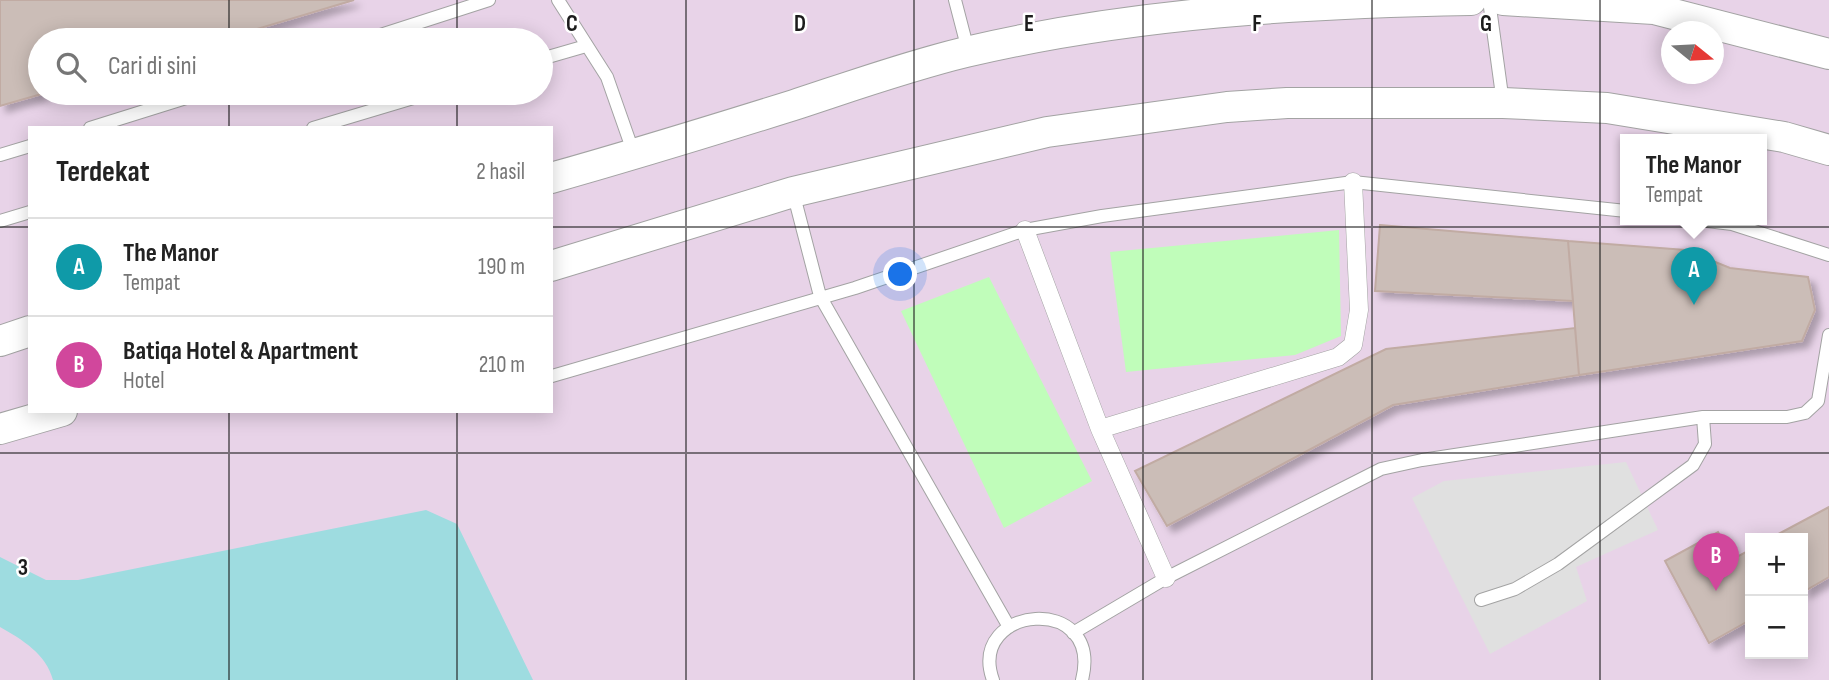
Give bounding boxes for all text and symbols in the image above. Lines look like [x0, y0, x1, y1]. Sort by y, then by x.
text: C [566, 10, 578, 38]
text: D [794, 10, 806, 38]
text: E [1024, 10, 1034, 38]
text: F [1252, 10, 1262, 38]
text: G [1480, 10, 1492, 38]
north arrow [1661, 21, 1724, 84]
search box [28, 28, 553, 105]
icon: search [52, 48, 90, 86]
text: Cari di sini [108, 51, 197, 82]
popup [1620, 134, 1767, 225]
text: The Manor [1646, 150, 1741, 181]
text: Terdekat [56, 154, 150, 190]
text: 2 hasil [476, 158, 525, 186]
text: Tempat [1646, 181, 1703, 209]
text: The Manor [123, 238, 219, 269]
pin: A [1671, 247, 1717, 305]
text: A [74, 253, 84, 281]
text: 190 m [478, 253, 525, 281]
your location [883, 257, 917, 291]
text: Tempat [123, 269, 180, 297]
text: Batiqa Hotel & Apartment [123, 336, 358, 367]
text: B [74, 351, 84, 379]
text: 210 m [479, 351, 525, 379]
text: Hotel [123, 367, 165, 395]
pin: B [1693, 533, 1739, 591]
map controls [1745, 533, 1808, 659]
button: + [1745, 533, 1808, 596]
text: 3 [18, 554, 28, 582]
button: − [1745, 596, 1808, 659]

